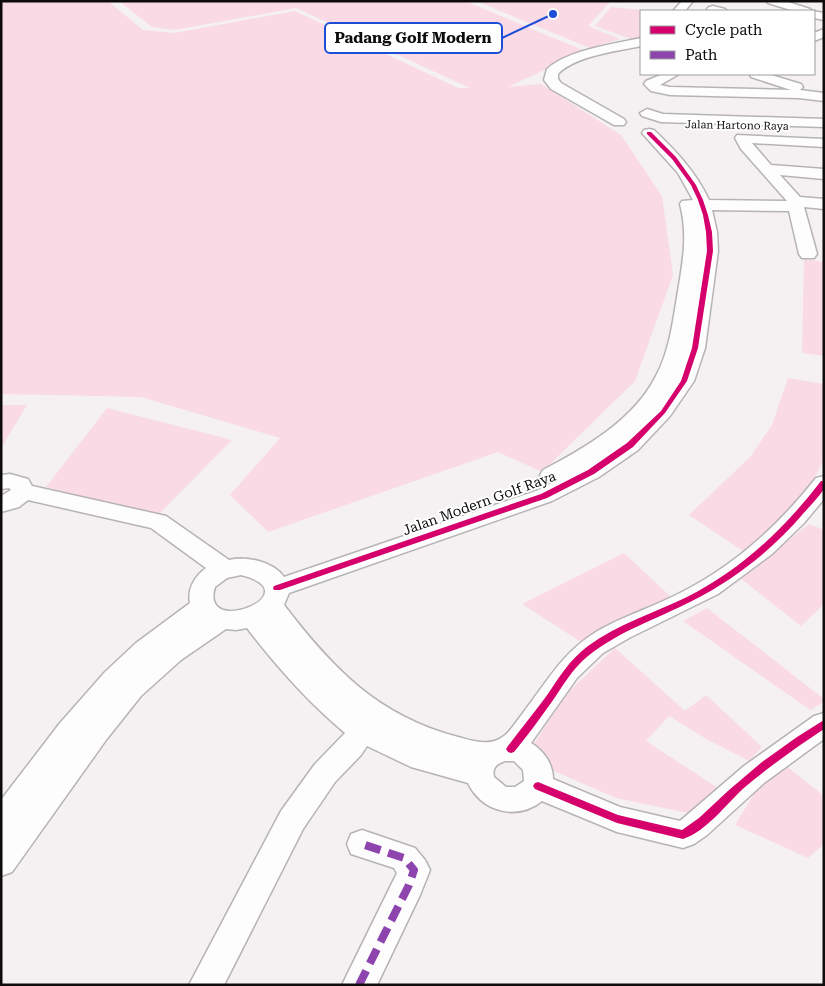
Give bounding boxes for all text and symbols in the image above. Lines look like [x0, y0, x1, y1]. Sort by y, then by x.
legend [640, 10, 815, 75]
text: Cycle path [685, 21, 763, 39]
callout: Padang Golf Modern [325, 23, 502, 53]
text: Padang Golf Modern [334, 29, 492, 47]
text: Path [685, 46, 718, 64]
street label: Jalan Hartono Raya [685, 118, 789, 133]
street label: Jalan Modern Golf Raya [400, 468, 558, 538]

